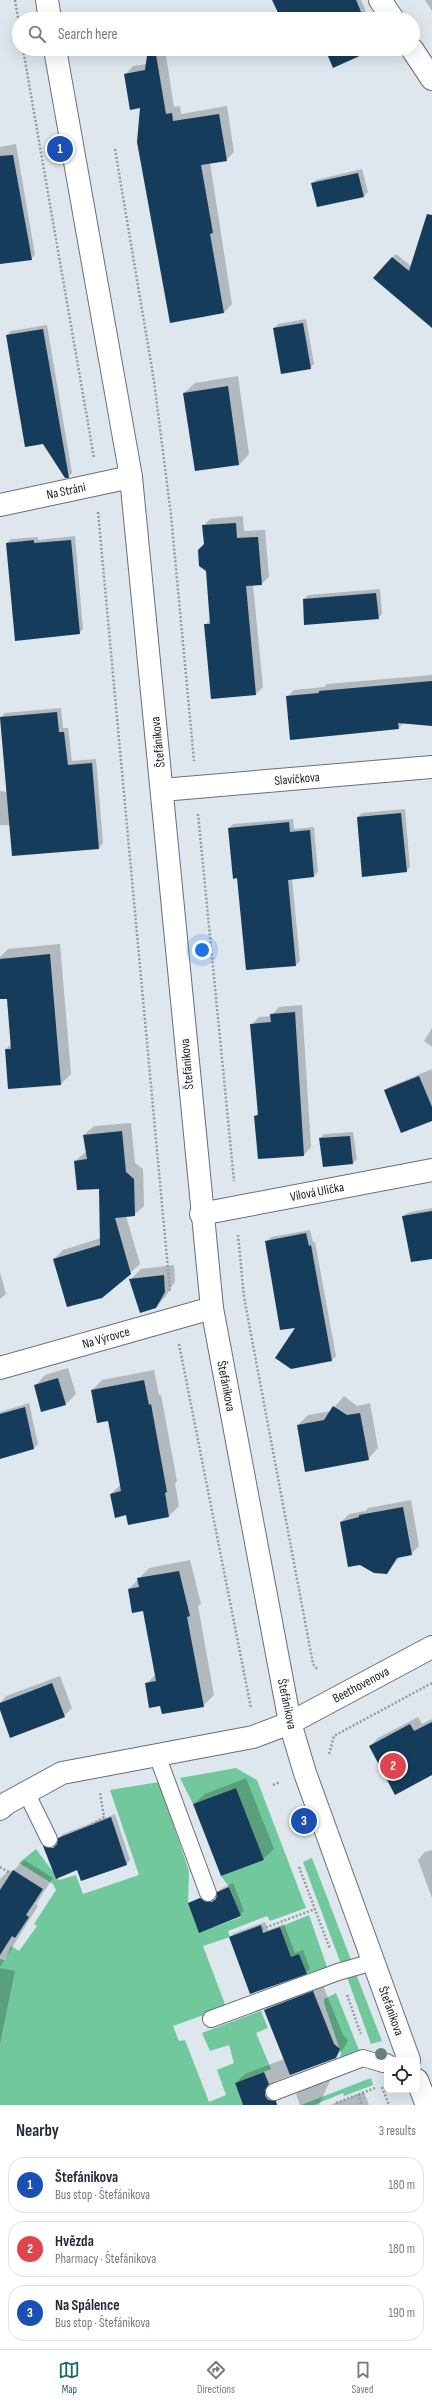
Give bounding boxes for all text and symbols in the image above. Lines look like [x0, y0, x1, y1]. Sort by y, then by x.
search box [12, 12, 420, 56]
icon: search [26, 23, 48, 45]
text: Search here [58, 25, 118, 44]
pin: 1 [47, 134, 73, 164]
street label: Na Stráni [45, 479, 87, 503]
street label: Štefánikova [146, 716, 169, 768]
street label: Slavíčkova [274, 769, 320, 789]
your location [192, 940, 212, 960]
street label: Štefánikova [176, 1038, 197, 1090]
street label: Vilová Ulička [289, 1179, 345, 1205]
street label: Na Výrovce [80, 1324, 132, 1352]
street label: Štefánikova [213, 1359, 240, 1413]
street label: Beethovenova [330, 1663, 392, 1707]
street label: Štefánikova [274, 1677, 301, 1731]
pin: 2 [380, 1751, 406, 1781]
pin: 3 [291, 1806, 317, 1836]
street label: Štefánikova [375, 1984, 408, 2038]
map controls [384, 2057, 420, 2093]
button: locate [384, 2057, 420, 2093]
text: Nearby [16, 2121, 59, 2141]
text: 3 results [379, 2123, 416, 2139]
text: Štefánikova [55, 2168, 118, 2187]
text: 1 [27, 2177, 33, 2193]
text: 180 m [389, 2177, 415, 2193]
text: Bus stop · Štefánikova [55, 2187, 150, 2203]
text: Hvězda [55, 2232, 94, 2251]
text: 2 [27, 2241, 33, 2257]
text: 180 m [389, 2241, 415, 2257]
text: Pharmacy · Štefánikova [55, 2251, 156, 2267]
text: Na Spálence [55, 2296, 120, 2315]
text: 3 [27, 2305, 33, 2321]
text: 190 m [388, 2305, 415, 2321]
text: Bus stop · Štefánikova [55, 2315, 150, 2331]
tab: Map [58, 2359, 80, 2396]
tab: Directions [197, 2359, 235, 2396]
tab: Saved [352, 2359, 374, 2396]

